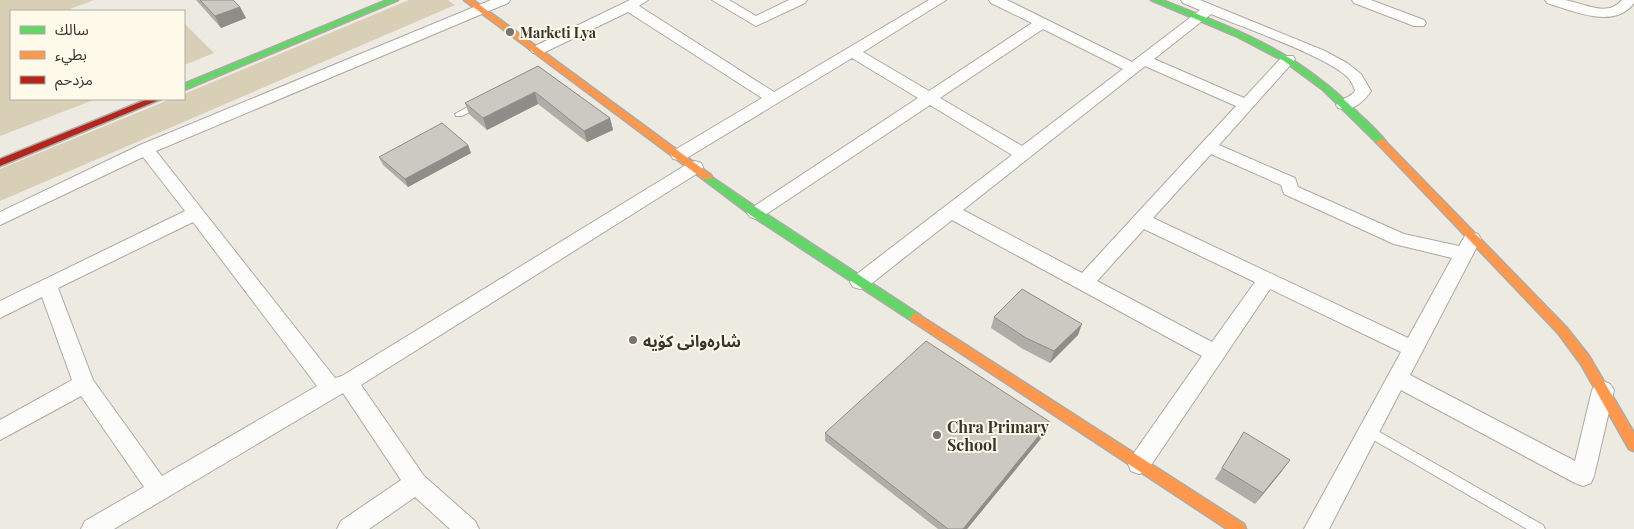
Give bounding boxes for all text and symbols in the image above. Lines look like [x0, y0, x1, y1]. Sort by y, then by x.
legend [10, 10, 185, 100]
text: سالك [55, 19, 89, 39]
place label: Marketi Lya [520, 23, 597, 42]
marker: Marketi Lya [504, 26, 516, 38]
text: بطيء [55, 44, 87, 66]
text: مزدحم [55, 69, 93, 91]
place label: شارەوانی کۆیە [643, 330, 741, 351]
marker: شارەوانی کۆیە [627, 334, 639, 346]
place label: Chra Primary School [947, 416, 1049, 455]
marker: Chra Primary School [931, 429, 943, 441]

